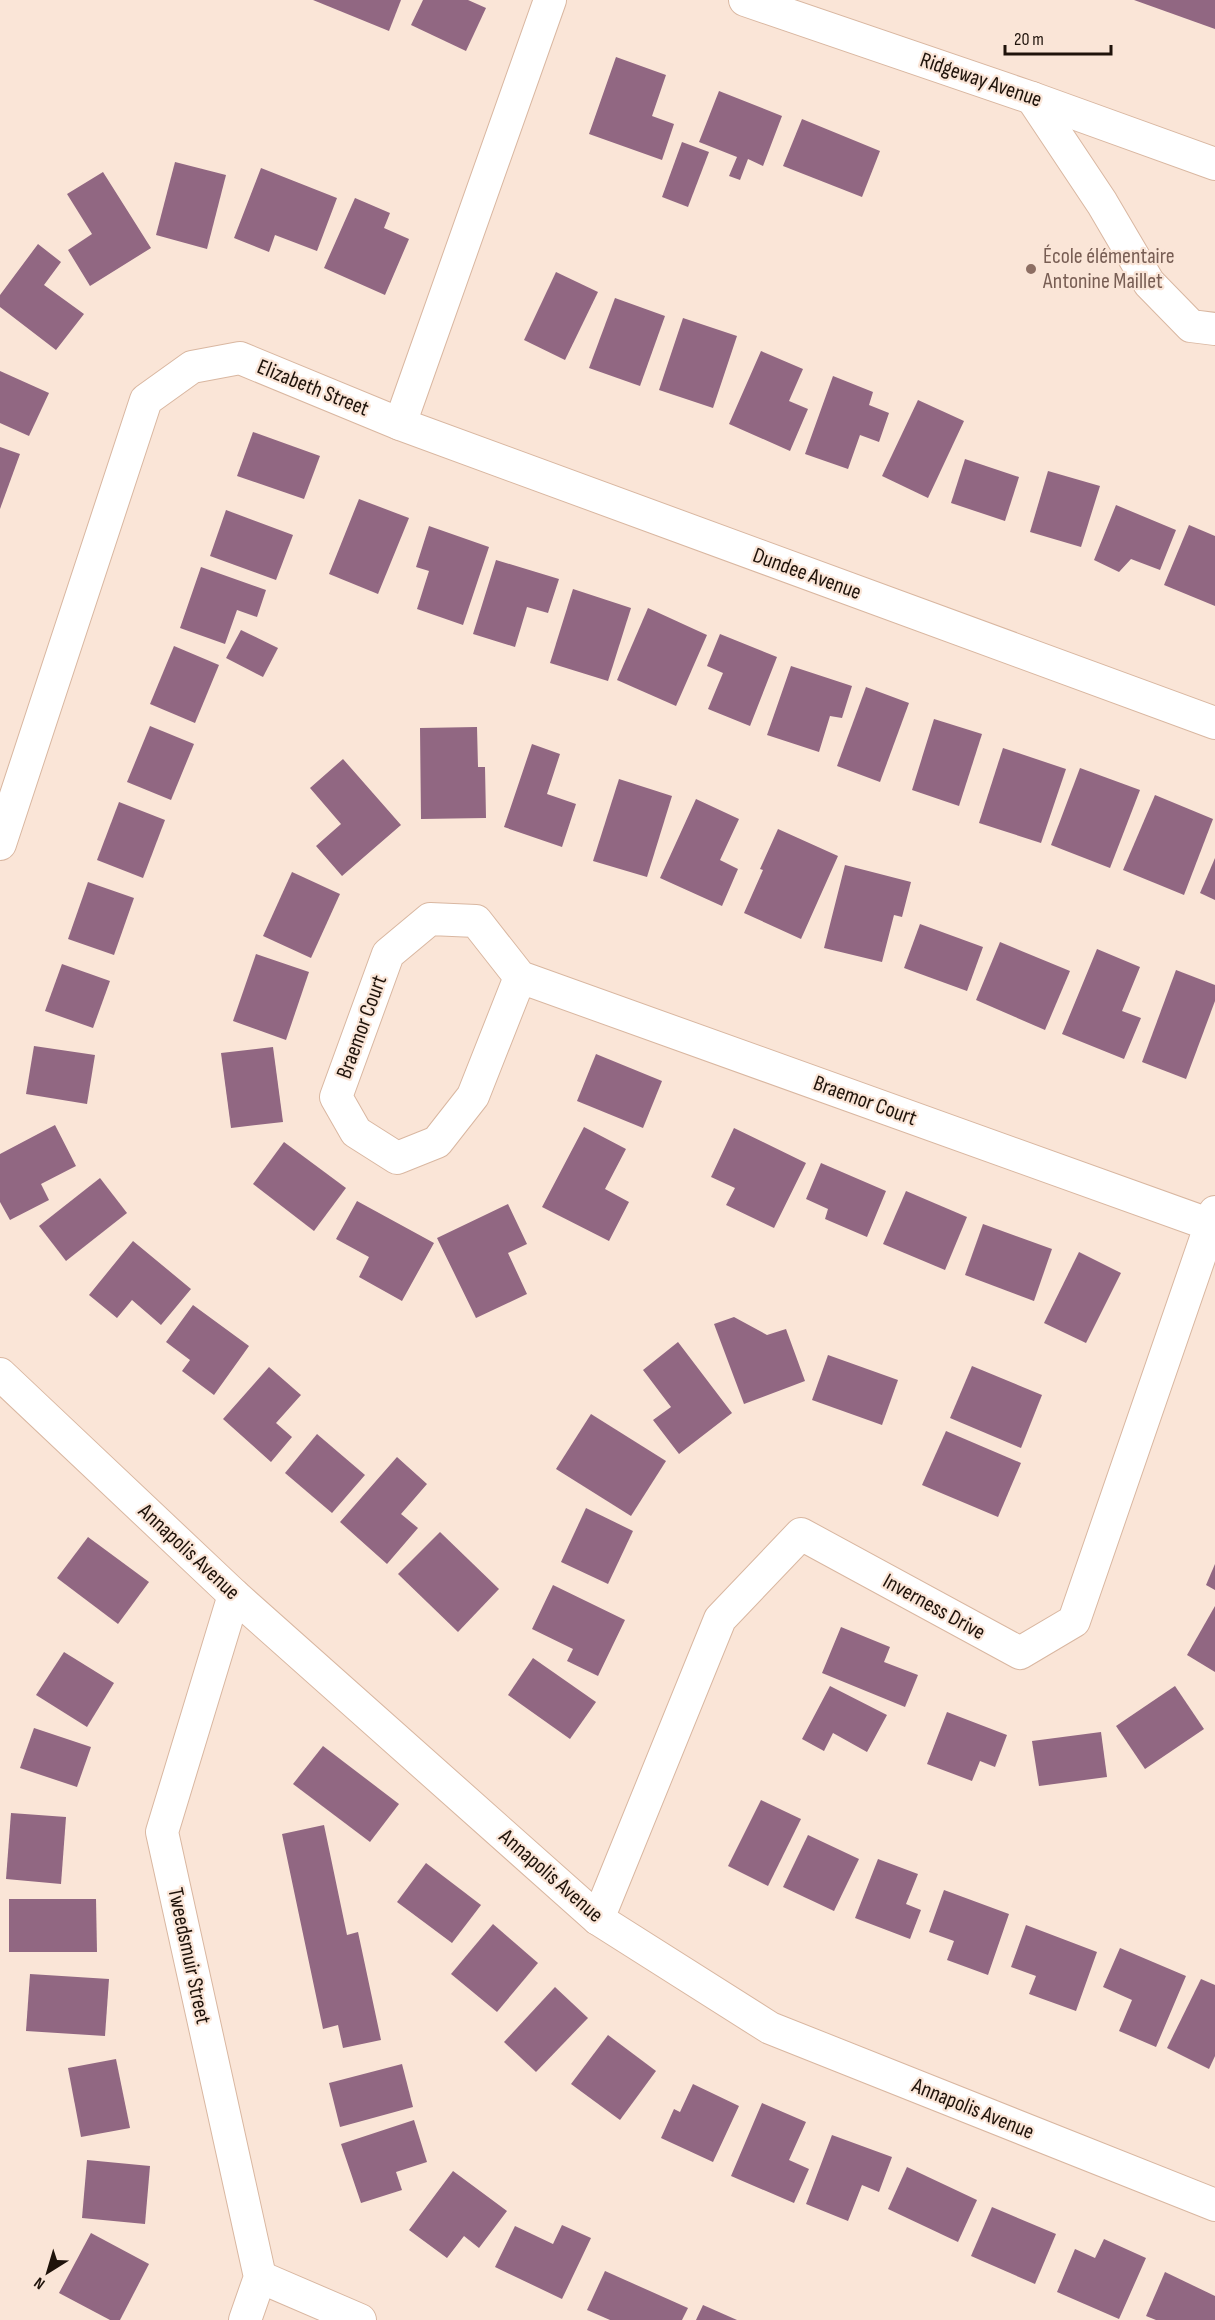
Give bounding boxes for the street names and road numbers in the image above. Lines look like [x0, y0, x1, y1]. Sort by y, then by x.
street label: Ridgeway Avenue [917, 47, 1045, 113]
street label: Elizabeth Street [253, 353, 373, 423]
street label: Dundee Avenue [749, 542, 865, 606]
street label: Braemor Court [331, 971, 393, 1082]
street label: Braemor Court [810, 1070, 921, 1132]
street label: Annapolis Avenue [132, 1497, 245, 1606]
street label: Inverness Drive [878, 1568, 990, 1646]
street label: Annapolis Avenue [493, 1823, 609, 1929]
street label: Tweedsmuir Street [161, 1885, 217, 2027]
street label: Annapolis Avenue [907, 2072, 1038, 2146]

